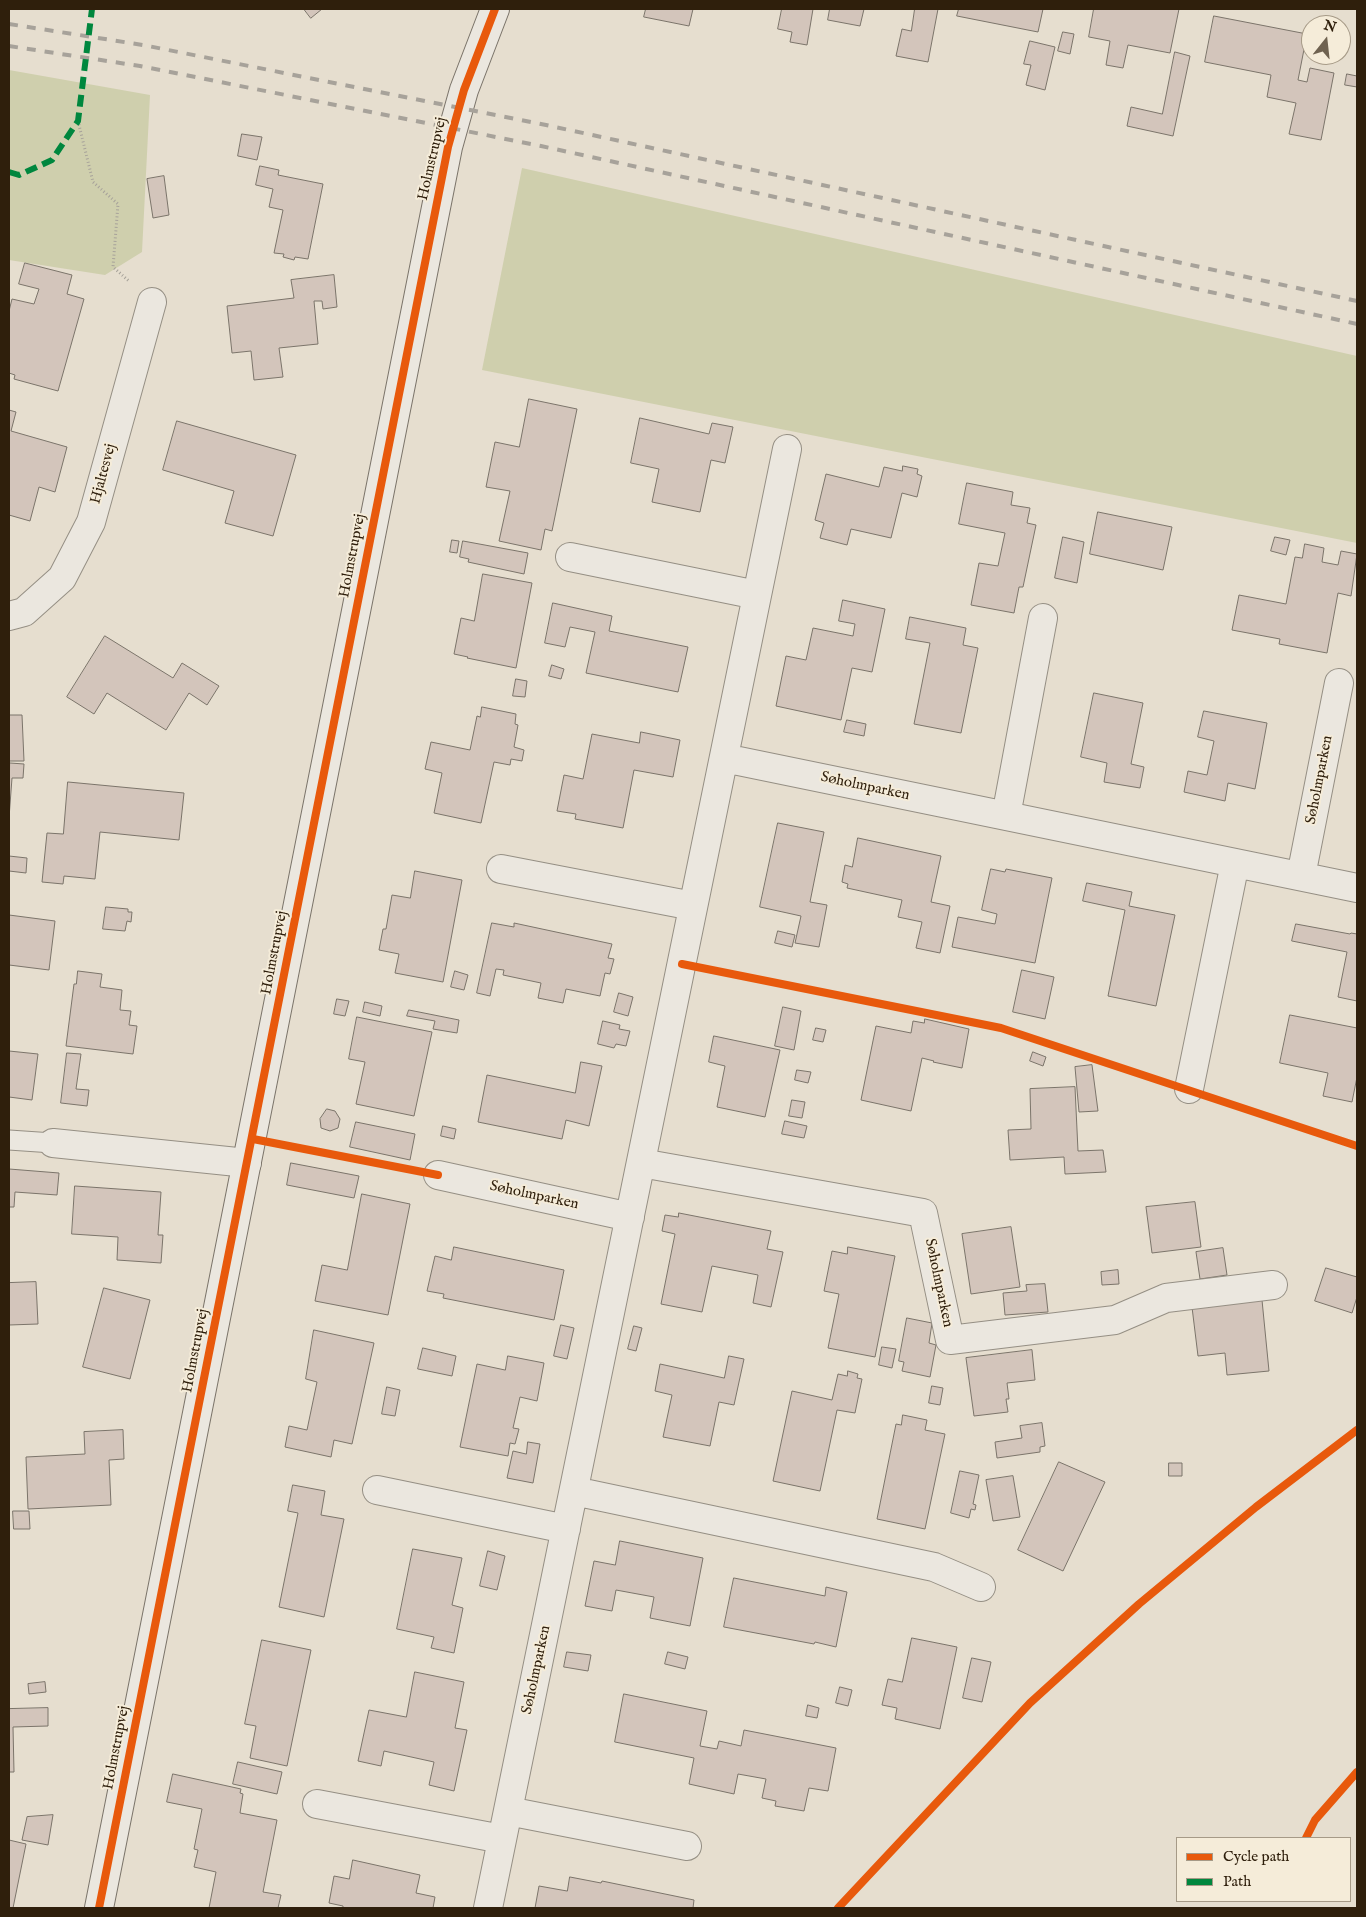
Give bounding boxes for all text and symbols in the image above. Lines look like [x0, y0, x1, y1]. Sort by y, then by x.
north arrow [1301, 15, 1351, 65]
text: N [1322, 16, 1338, 37]
street label: Holmstrupvej [415, 116, 451, 202]
street label: Hjaltesvej [87, 442, 121, 506]
street label: Holmstrupvej [336, 513, 370, 599]
street label: Søholmparken [1303, 734, 1337, 826]
street label: Søholmparken [819, 769, 911, 805]
street label: Holmstrupvej [258, 910, 292, 996]
street label: Søholmparken [488, 1178, 580, 1214]
street label: Søholmparken [920, 1237, 956, 1329]
street label: Holmstrupvej [179, 1308, 213, 1394]
street label: Søholmparken [519, 1624, 555, 1716]
street label: Holmstrupvej [100, 1705, 134, 1791]
legend [1176, 1837, 1351, 1902]
text: Cycle path [1223, 1847, 1289, 1866]
text: Path [1223, 1872, 1251, 1891]

